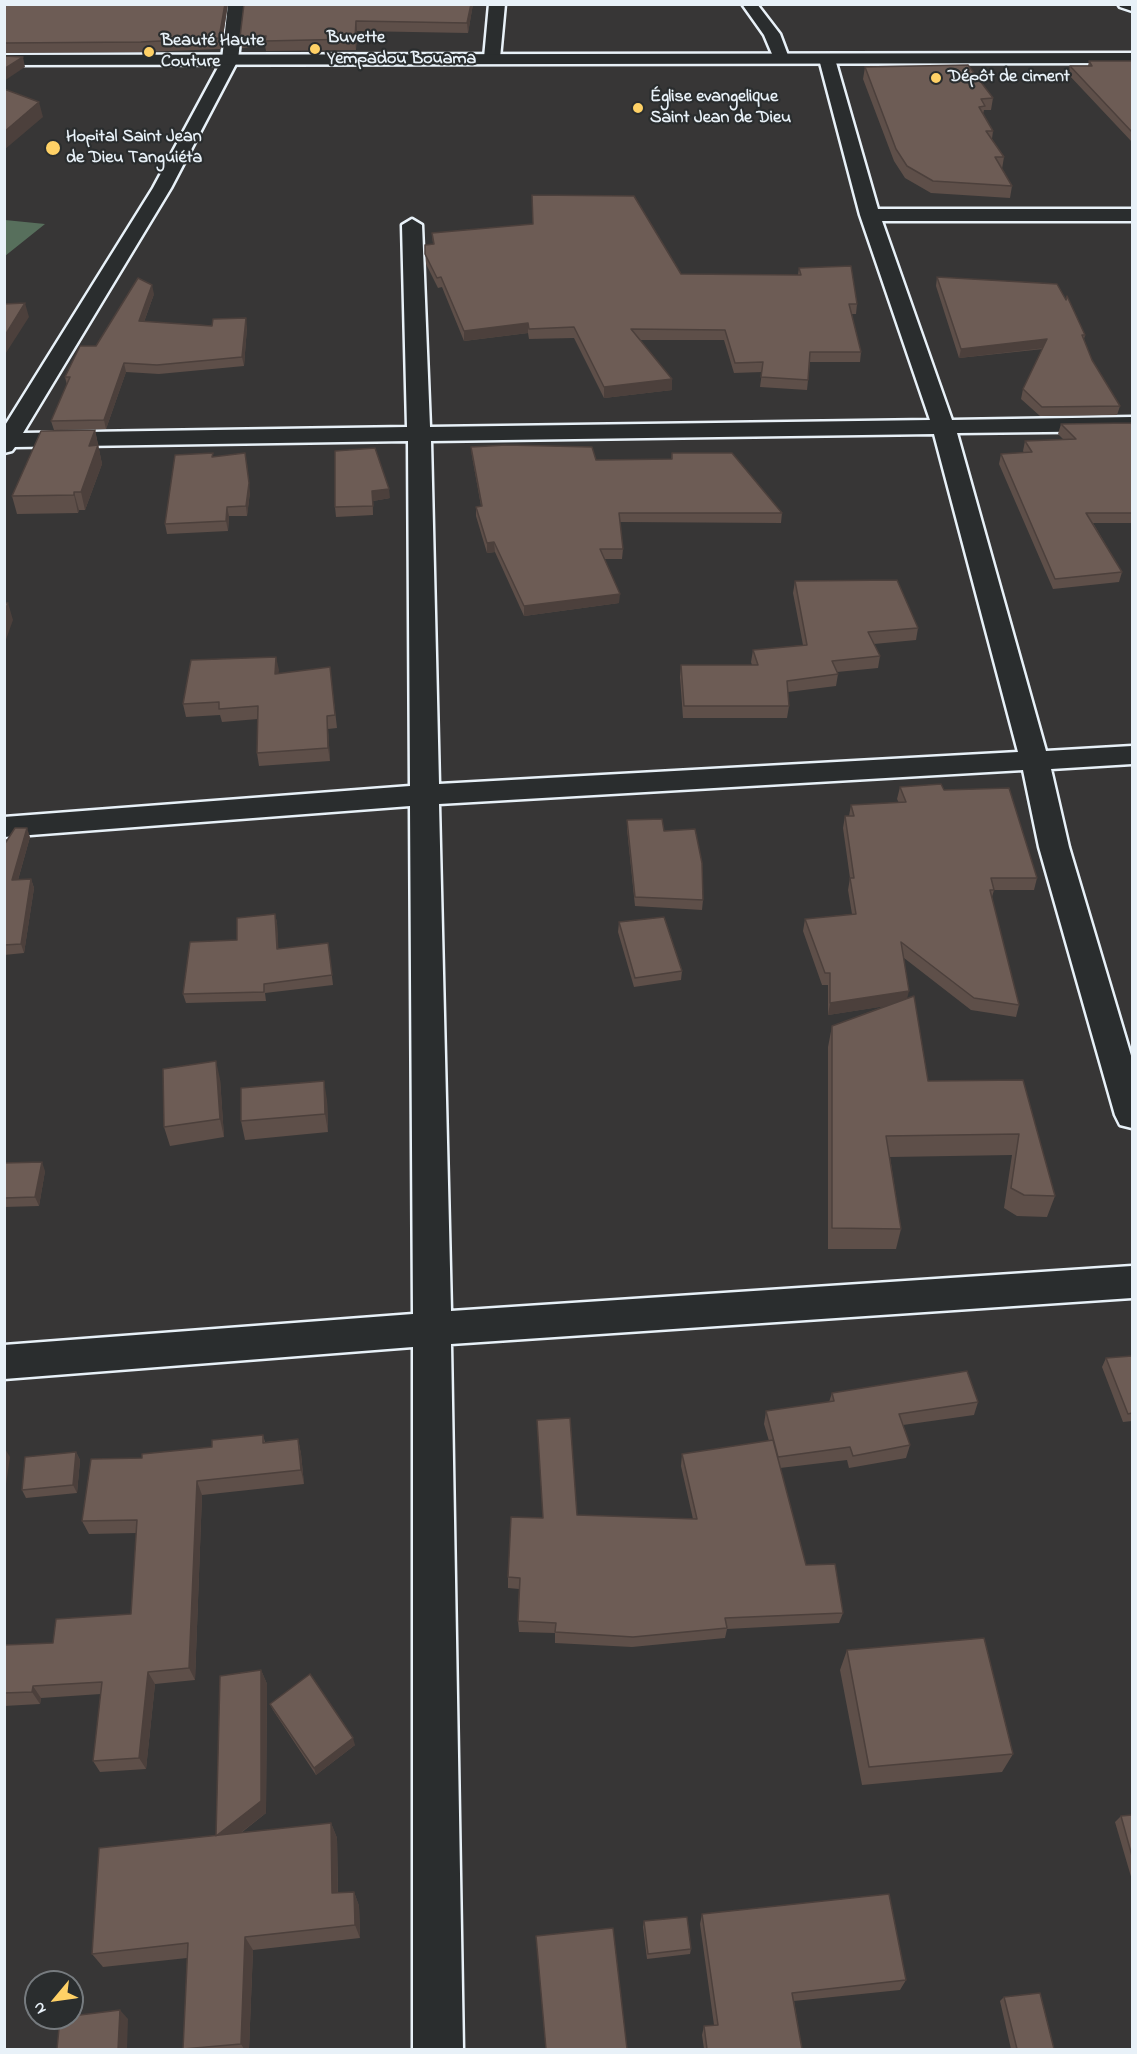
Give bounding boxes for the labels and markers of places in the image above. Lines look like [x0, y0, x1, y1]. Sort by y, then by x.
place label: Buvette Yempadou Bouama [327, 28, 476, 70]
place label: Beauté Haute Couture [161, 31, 264, 74]
marker: Buvette Yempadou Bouama [308, 42, 322, 56]
marker: Beauté Haute Couture [142, 45, 156, 59]
place label: Dépôt de ciment [948, 67, 1070, 89]
marker: Dépôt de ciment [929, 71, 943, 85]
place label: Église evangelique Saint Jean de Dieu [650, 87, 791, 130]
marker: Église evangelique Saint Jean de Dieu [631, 101, 645, 115]
place label: Hopital Saint Jean de Dieu Tanguiéta [66, 127, 202, 170]
marker: Hopital Saint Jean de Dieu Tanguiéta [44, 139, 62, 157]

